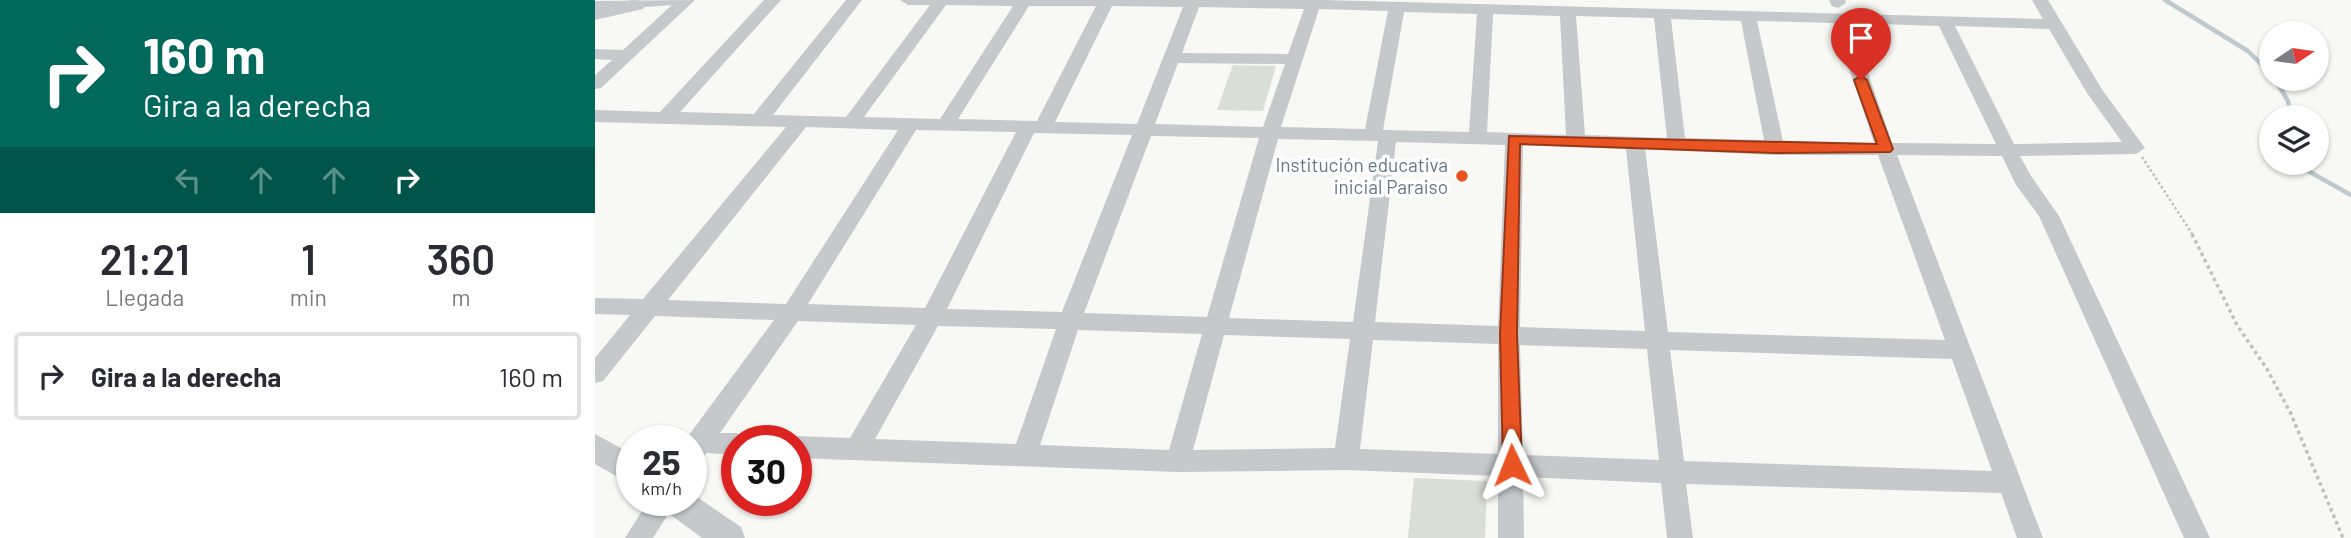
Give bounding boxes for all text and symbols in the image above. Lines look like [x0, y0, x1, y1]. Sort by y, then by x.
pin [1831, 8, 1891, 80]
icon: arrive [1842, 19, 1880, 57]
north arrow [2259, 21, 2329, 91]
map controls [2259, 21, 2329, 175]
text: 160 m [143, 25, 265, 84]
icon: right [28, 28, 119, 119]
text: Gira a la derecha [143, 85, 371, 123]
button: layers [2259, 105, 2329, 175]
place label: Institución educativa inicial Paraiso [1275, 153, 1448, 198]
icon: left [169, 161, 207, 199]
icon: ahead [242, 161, 280, 199]
icon: ahead [315, 161, 353, 199]
icon: right [388, 161, 426, 199]
marker: Institución educativa inicial Paraiso [1454, 168, 1470, 184]
text: 21:21 [100, 233, 190, 283]
text: 1 [301, 233, 316, 283]
text: 360 [427, 233, 495, 283]
text: Llegada [105, 283, 184, 311]
text: min [290, 283, 327, 311]
text: m [451, 283, 470, 311]
icon: right [32, 357, 70, 395]
text: Gira a la derecha [91, 361, 281, 392]
text: 160 m [499, 361, 563, 392]
speed limit sign: 30 [721, 425, 812, 516]
position arrow [1475, 428, 1549, 502]
text: 25 [642, 440, 681, 482]
text: km/h [641, 477, 682, 499]

